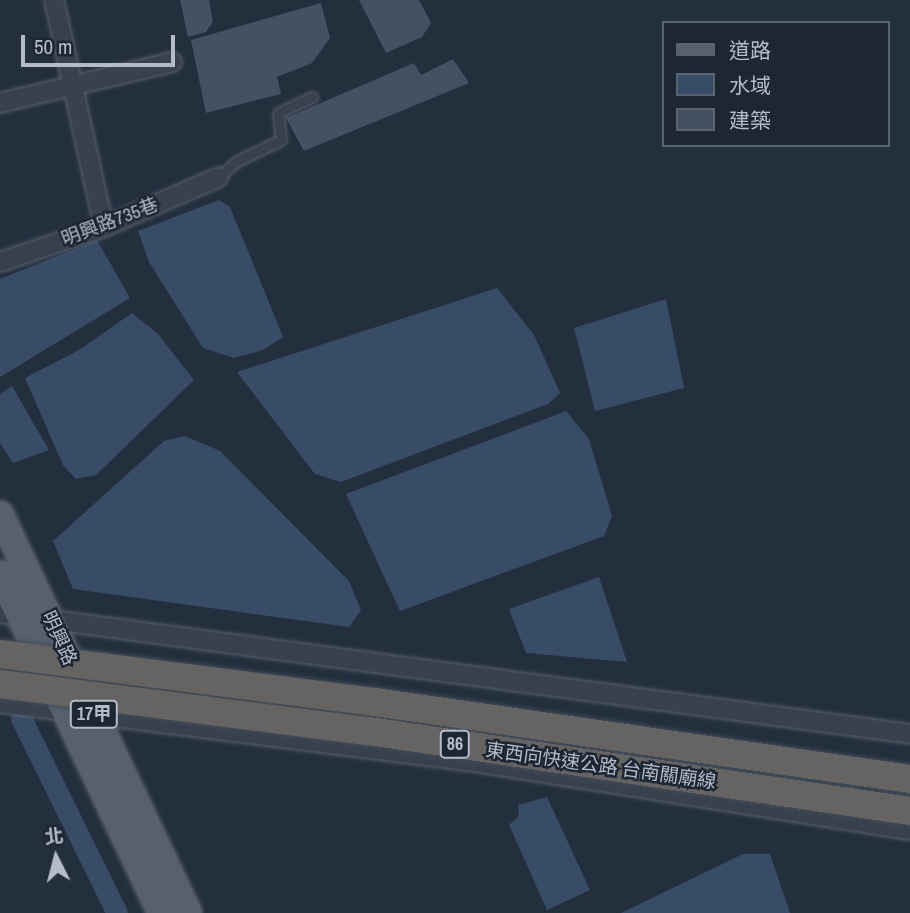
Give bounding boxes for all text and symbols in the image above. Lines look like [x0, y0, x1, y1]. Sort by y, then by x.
scale bar [24, 21, 178, 65]
legend [662, 21, 889, 147]
text: 50 m [34, 32, 72, 61]
text: 道路 [729, 36, 771, 65]
text: 水域 [729, 71, 771, 100]
text: 建築 [729, 106, 771, 135]
street label: 明興路735巷 [58, 193, 162, 251]
street label: 明興路 [37, 607, 81, 669]
road number: 17甲 [70, 700, 119, 728]
road number: 86 [439, 730, 471, 758]
street label: 東西向快速公路 台南關廟線 [484, 739, 718, 793]
north arrow [21, 822, 91, 892]
text: 北 [43, 822, 65, 850]

